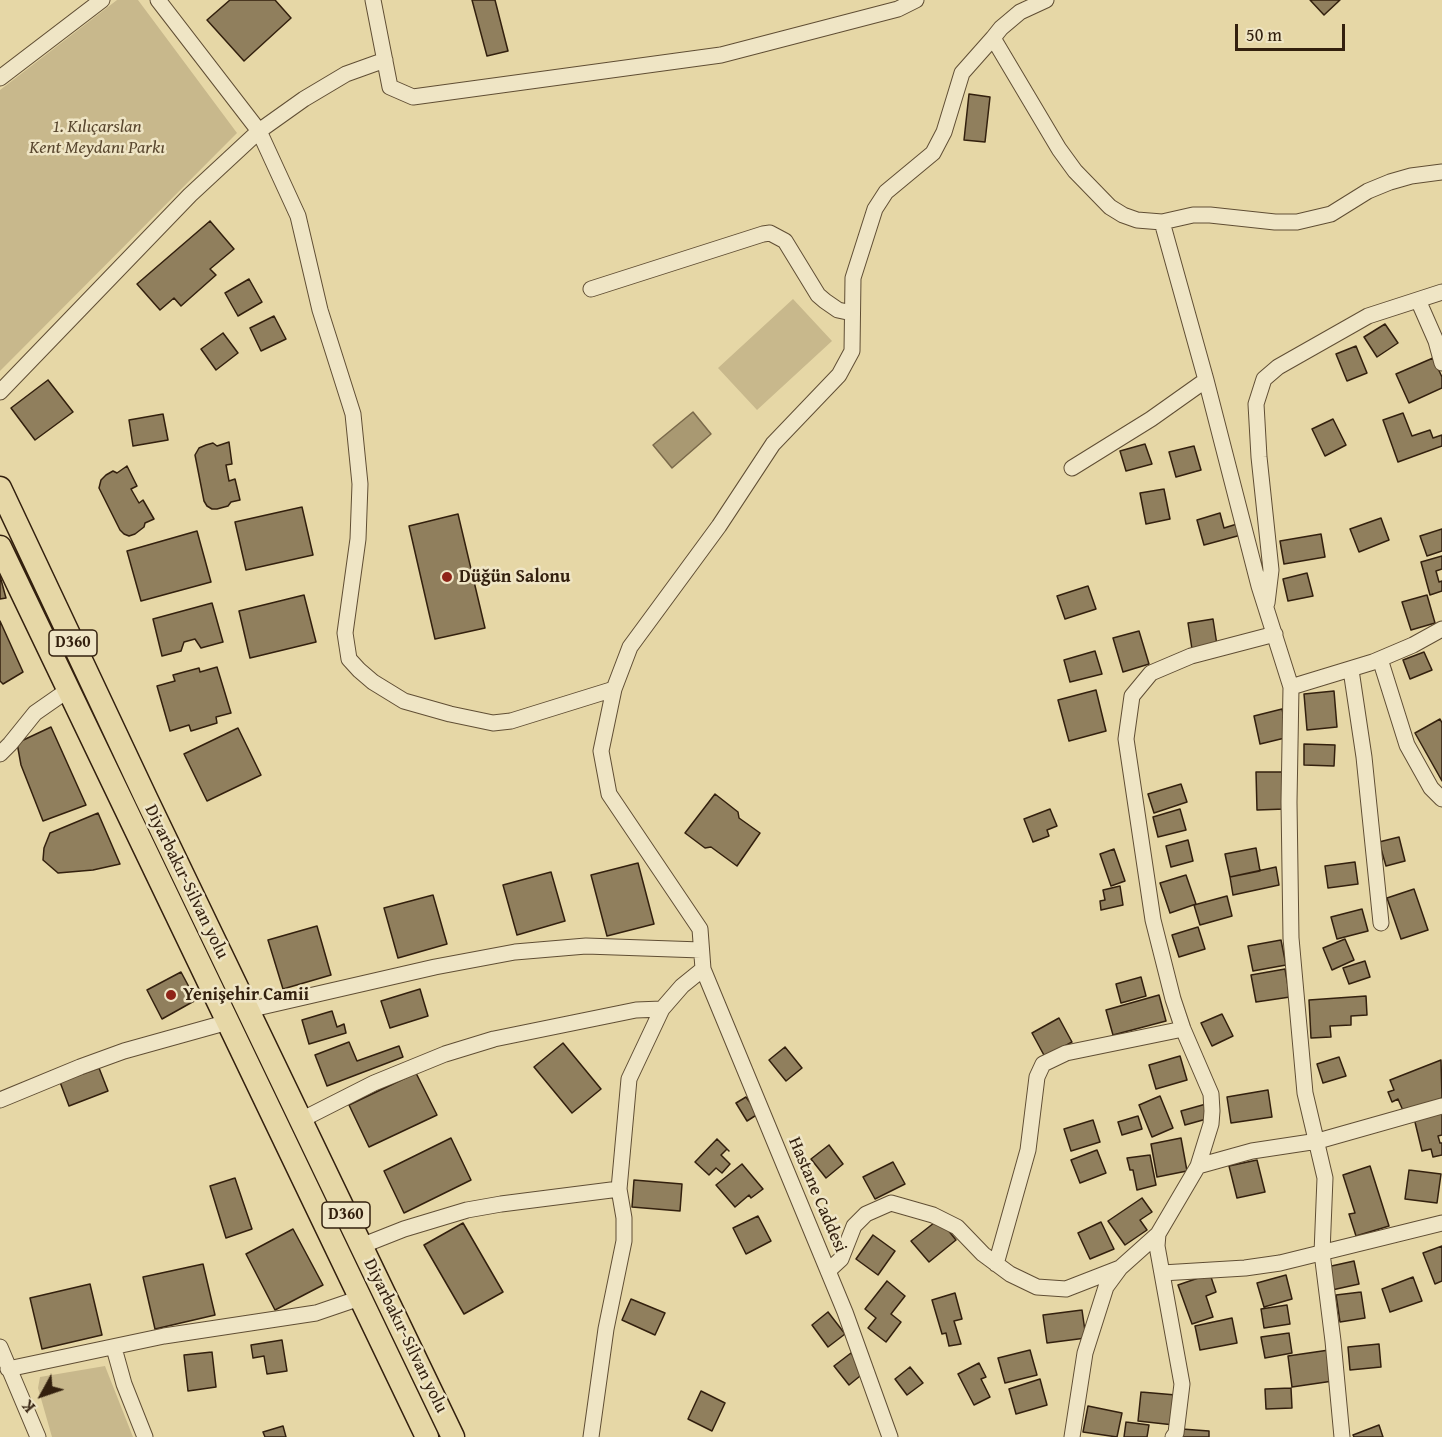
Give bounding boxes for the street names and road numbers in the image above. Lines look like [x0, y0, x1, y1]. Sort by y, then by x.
road number: D360 [49, 630, 97, 656]
street label: Diyarbakır-Silvan yolu [139, 801, 233, 963]
street label: Hastane Caddesi [783, 1134, 851, 1256]
road number: D360 [322, 1202, 370, 1228]
street label: Diyarbakır-Silvan yolu [358, 1255, 452, 1417]

